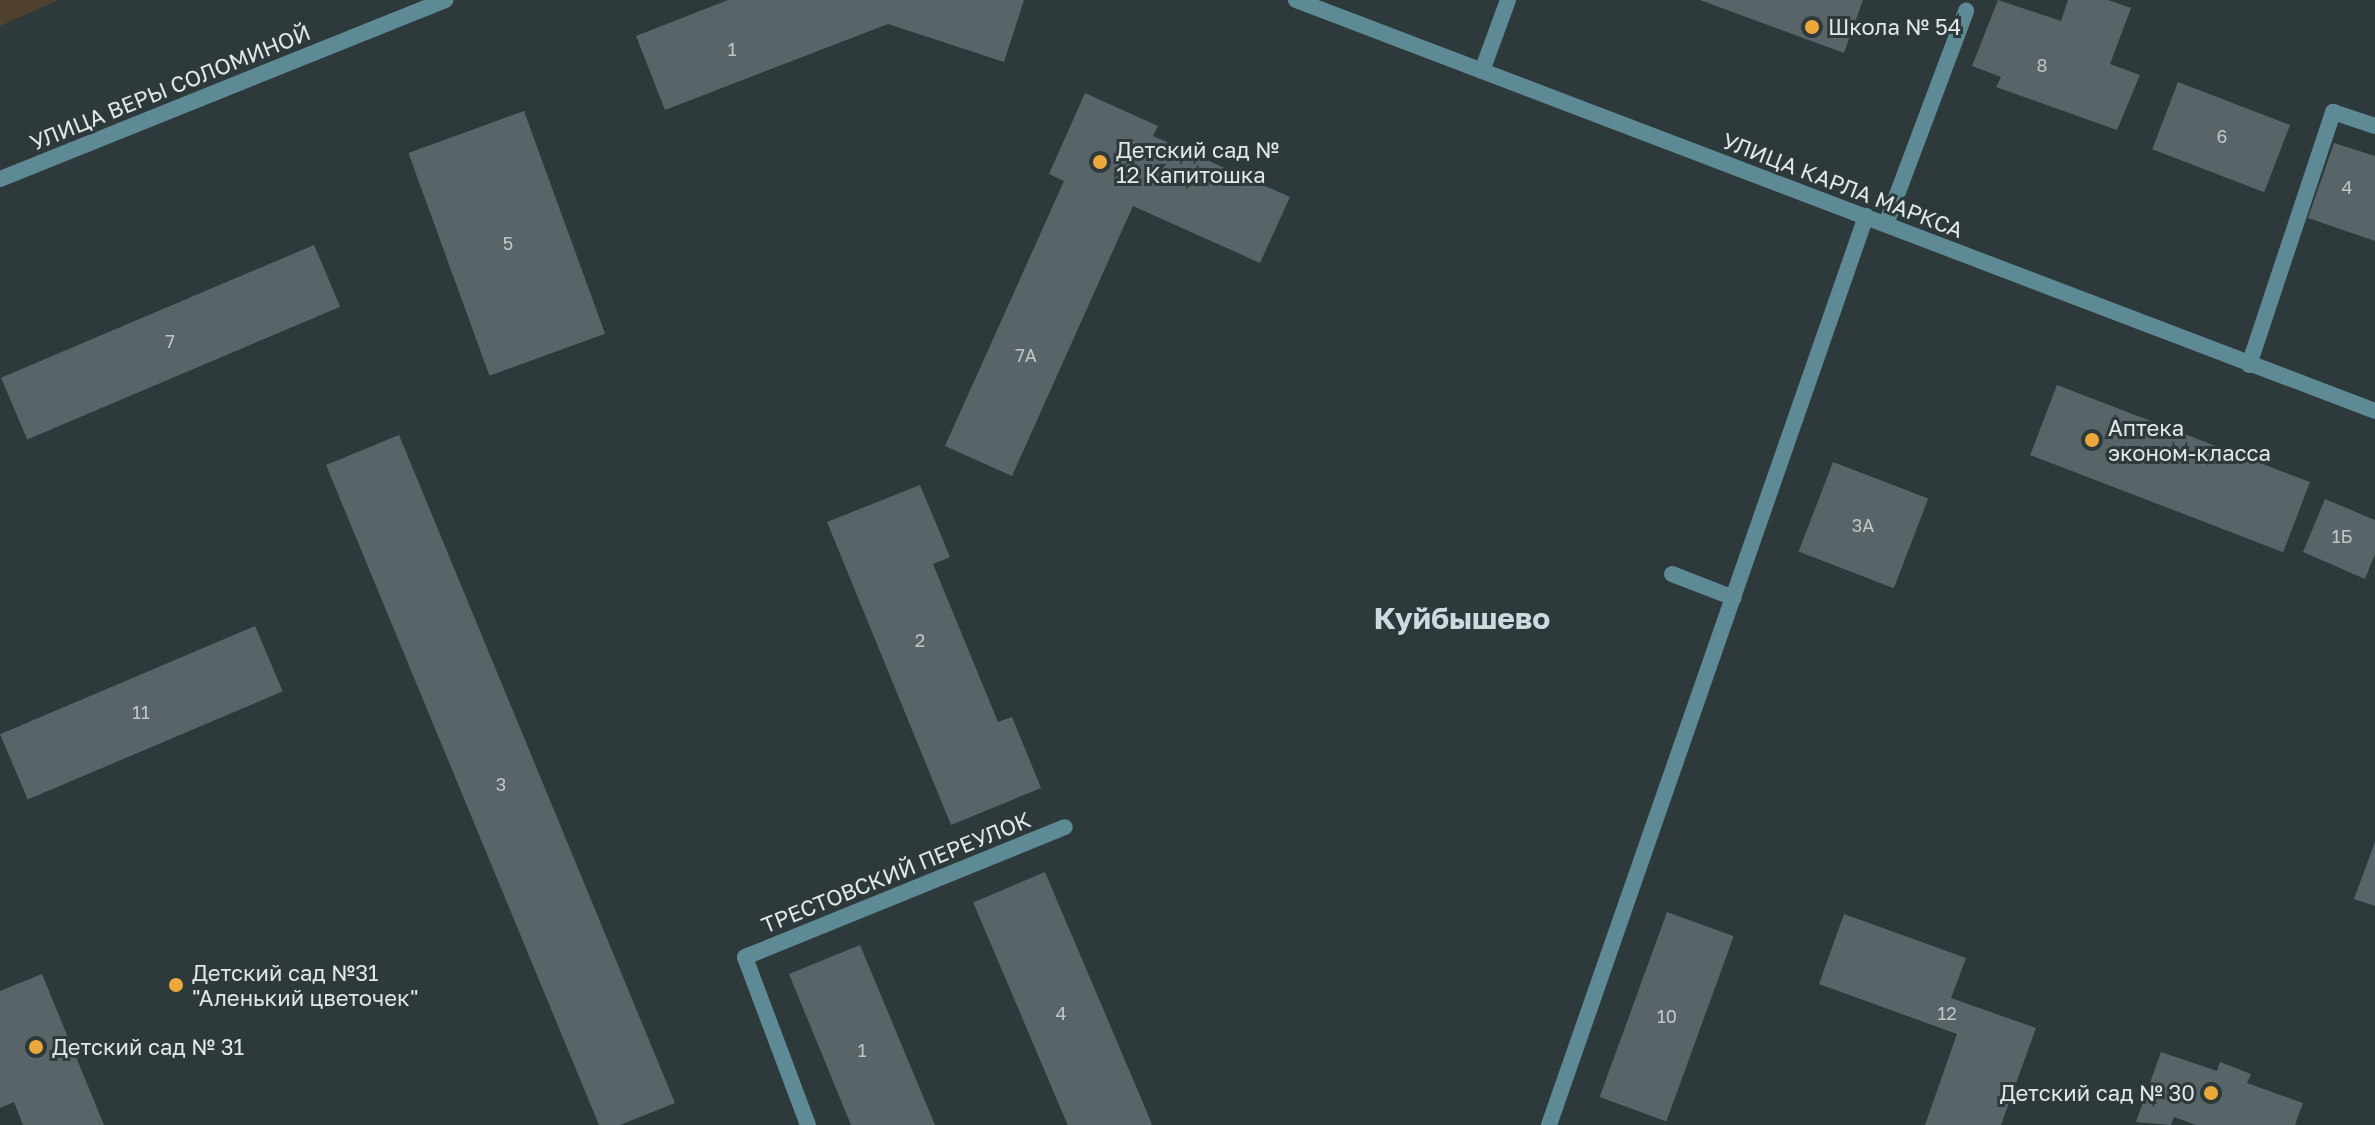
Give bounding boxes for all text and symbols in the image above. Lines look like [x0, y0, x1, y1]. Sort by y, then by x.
place label: Школа № 54 [1828, 14, 1961, 40]
marker: Школа № 54 [1803, 18, 1821, 36]
street label: УЛИЦА ВЕРЫ СОЛОМИНОЙ [26, 19, 314, 155]
house number: 1 [728, 38, 736, 60]
house number: 8 [2037, 54, 2047, 76]
house number: 6 [2217, 125, 2227, 147]
street label: УЛИЦА КАРЛА МАРКСА [1719, 127, 1967, 243]
place label: Детский сад № 12 Капитошка [1116, 136, 1279, 188]
marker: Детский сад № 12 Капитошка [1091, 153, 1109, 171]
house number: 4 [2342, 176, 2352, 198]
house number: 5 [503, 232, 513, 254]
house number: 7 [165, 330, 175, 352]
house number: 7А [1015, 344, 1037, 366]
place label: Аптека эконом-класса [2108, 414, 2271, 466]
marker: Аптека эконом-класса [2083, 431, 2101, 449]
house number: 3А [1852, 514, 1874, 536]
house number: 1Б [2332, 525, 2352, 547]
district label: Куйбышево [1374, 600, 1550, 636]
house number: 2 [915, 629, 925, 651]
house number: 11 [132, 701, 150, 723]
house number: 3 [496, 773, 506, 795]
street label: ТРЕСТОВСКИЙ ПЕРЕУЛОК [758, 806, 1034, 938]
place label: Детский сад №31 "Аленький цветочек" [192, 959, 419, 1010]
marker: Детский сад №31 "Аленький цветочек" [167, 976, 185, 994]
house number: 4 [1056, 1002, 1066, 1024]
house number: 12 [1937, 1002, 1957, 1024]
house number: 10 [1657, 1005, 1677, 1027]
place label: Детский сад № 31 [52, 1034, 244, 1060]
marker: Детский сад № 31 [27, 1038, 45, 1056]
house number: 1 [858, 1039, 866, 1061]
place label: Детский сад № 30 [2000, 1080, 2195, 1106]
marker: Детский сад № 30 [2202, 1084, 2220, 1102]

